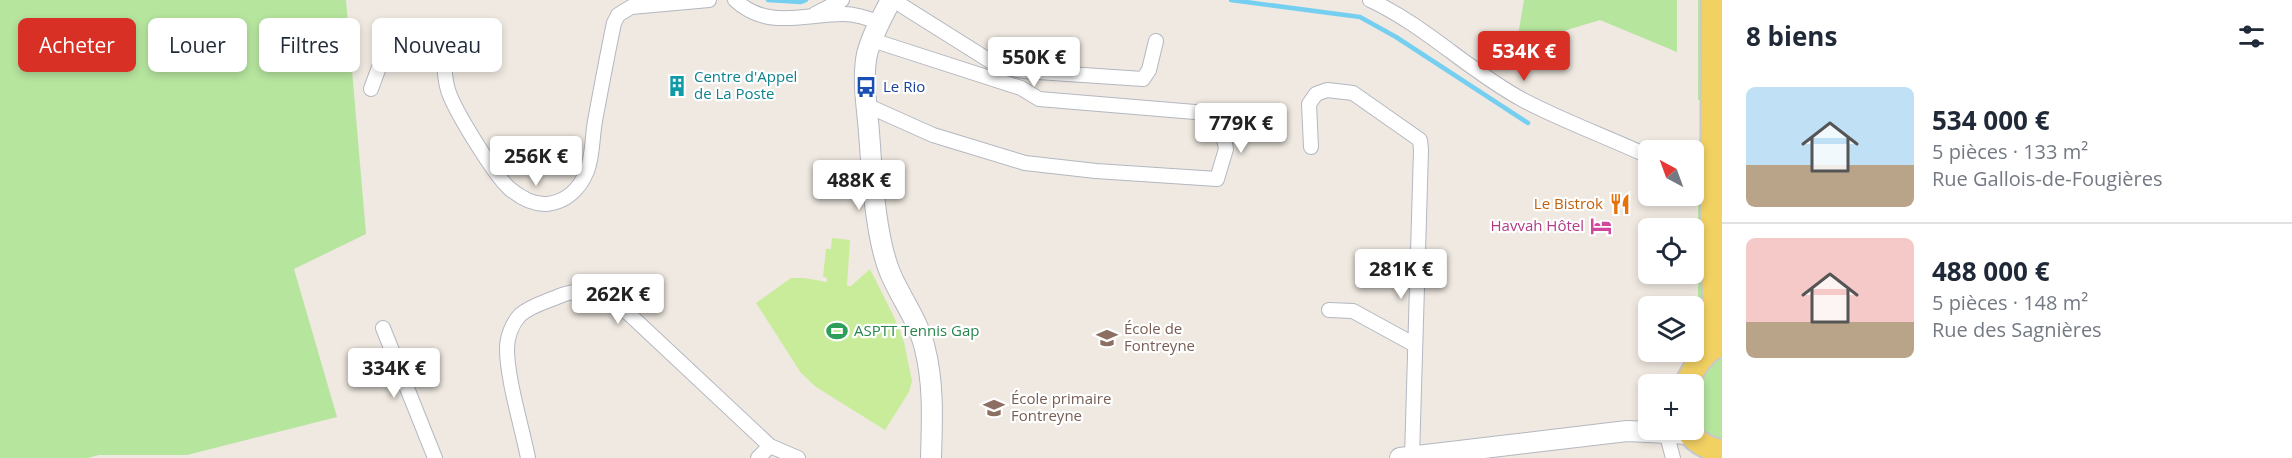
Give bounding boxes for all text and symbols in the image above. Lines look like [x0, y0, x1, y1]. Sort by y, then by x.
chip: Acheter [18, 18, 136, 72]
chip: Louer [148, 18, 247, 72]
chip: Filtres [259, 18, 360, 72]
chip: Nouveau [372, 18, 502, 72]
text: 8 biens [1746, 18, 1837, 54]
icon: filters [2235, 20, 2268, 53]
pin: 534K € [1475, 31, 1573, 82]
pin: 550K € [985, 37, 1083, 88]
text: 534K € [1492, 37, 1556, 64]
text: 550K € [1002, 43, 1066, 70]
place label: Centre d'Appel de La Poste [694, 66, 797, 103]
building icon: Centre d'Appel de La Poste [665, 74, 689, 98]
bus stop icon: Le Rio [854, 75, 878, 99]
place label: Le Rio [883, 76, 925, 96]
text: 534 000 € [1932, 102, 2050, 138]
pin: 779K € [1192, 103, 1290, 154]
text: 779K € [1209, 109, 1273, 136]
icon: home [1794, 111, 1866, 183]
pin: 256K € [487, 136, 585, 187]
text: 5 pièces · 133 m² [1932, 138, 2088, 165]
north arrow [1638, 140, 1704, 206]
map controls [1638, 140, 1704, 440]
text: 256K € [504, 142, 568, 169]
pin: 488K € [810, 160, 908, 211]
text: Rue Gallois-de-Fougières [1932, 165, 2162, 192]
text: 488K € [827, 166, 891, 193]
restaurant icon: Le Bistrok [1608, 192, 1632, 216]
place label: Le Bistrok [1534, 193, 1603, 213]
hotel icon: Havvah Hôtel [1589, 214, 1613, 238]
place label: Havvah Hôtel [1491, 215, 1584, 235]
button: locate [1638, 218, 1704, 284]
pin: 281K € [1352, 249, 1450, 300]
text: 488 000 € [1932, 253, 2050, 289]
text: 281K € [1369, 255, 1433, 282]
icon: home [1794, 262, 1866, 334]
pin: 262K € [569, 274, 667, 325]
text: 262K € [586, 280, 650, 307]
text: 5 pièces · 148 m² [1932, 289, 2088, 316]
button: layers [1638, 296, 1704, 362]
text: Rue des Sagnières [1932, 316, 2102, 343]
place label: École de Fontreyne [1124, 318, 1195, 355]
sports icon: ASPTT Tennis Gap [825, 319, 849, 343]
place label: ASPTT Tennis Gap [854, 320, 980, 340]
school or university icon: École de Fontreyne [1095, 326, 1119, 350]
pin: 334K € [345, 348, 443, 399]
text: 334K € [362, 354, 426, 381]
button: + [1638, 374, 1704, 440]
place label: École primaire Fontreyne [1011, 388, 1111, 425]
school or university icon: École primaire Fontreyne [982, 396, 1006, 420]

